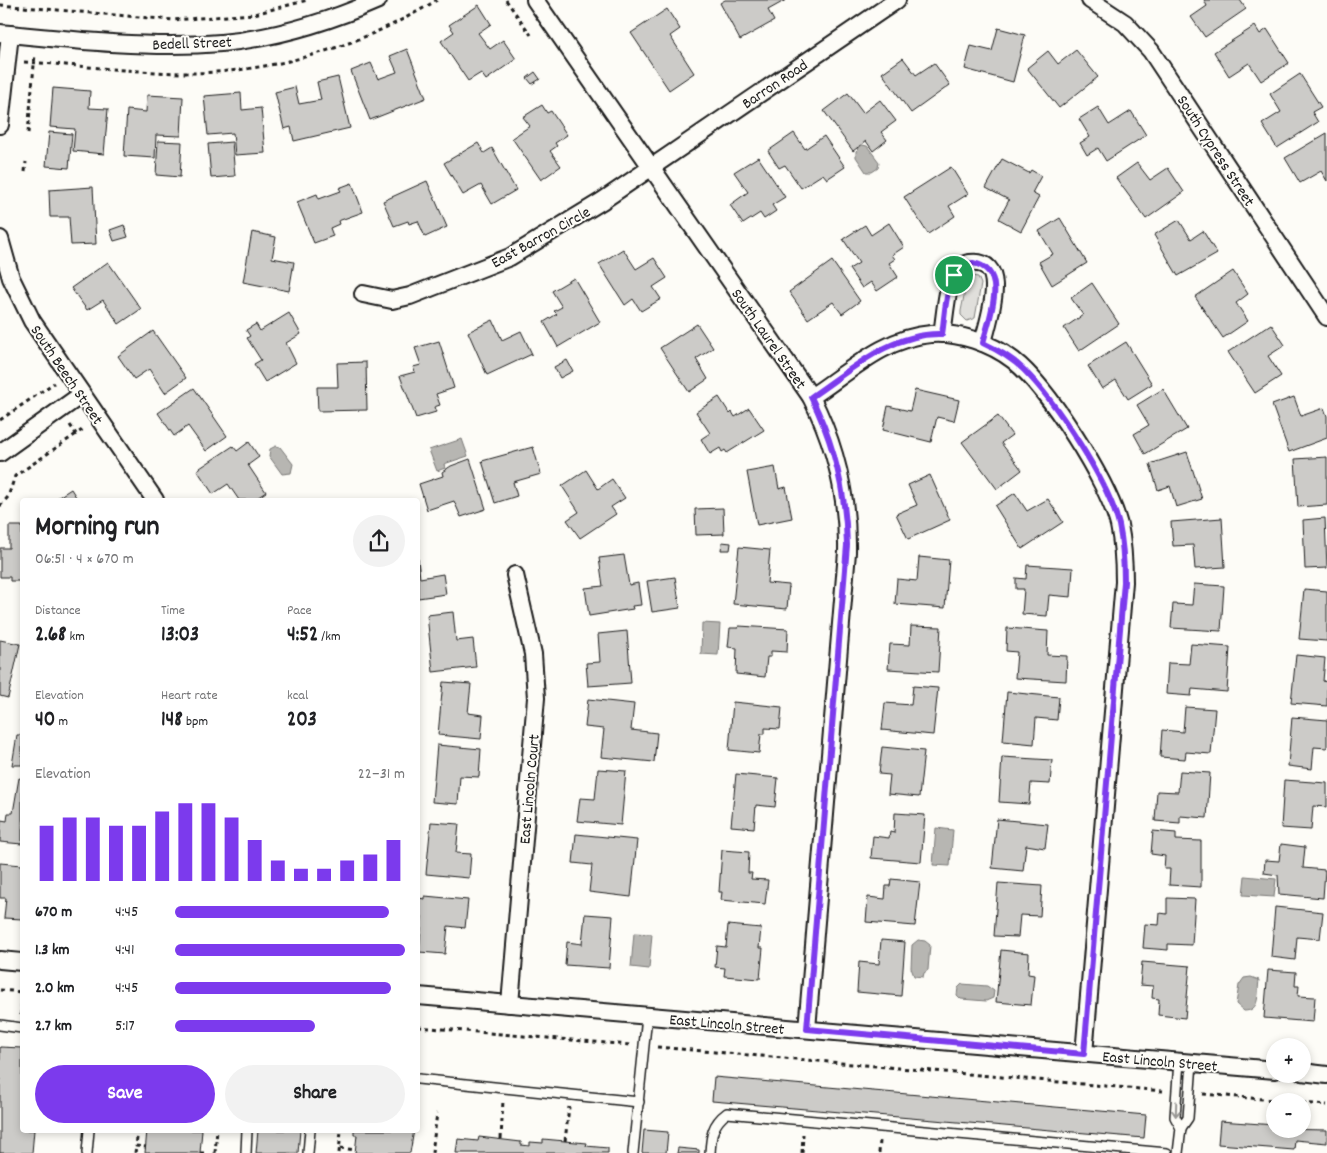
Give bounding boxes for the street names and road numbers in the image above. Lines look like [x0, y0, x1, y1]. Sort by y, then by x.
street label: Bedell Street [152, 32, 232, 57]
street label: Barron Road [738, 55, 813, 116]
street label: South Cypress Street [1170, 91, 1260, 212]
street label: East Barron Circle [487, 201, 595, 275]
street label: South Laurel Street [725, 284, 811, 395]
street label: South Beech Street [24, 321, 108, 430]
street label: East Lincoln Court [514, 733, 547, 845]
street label: East Lincoln Street [668, 1009, 785, 1042]
street label: East Lincoln Street [1101, 1046, 1218, 1079]

